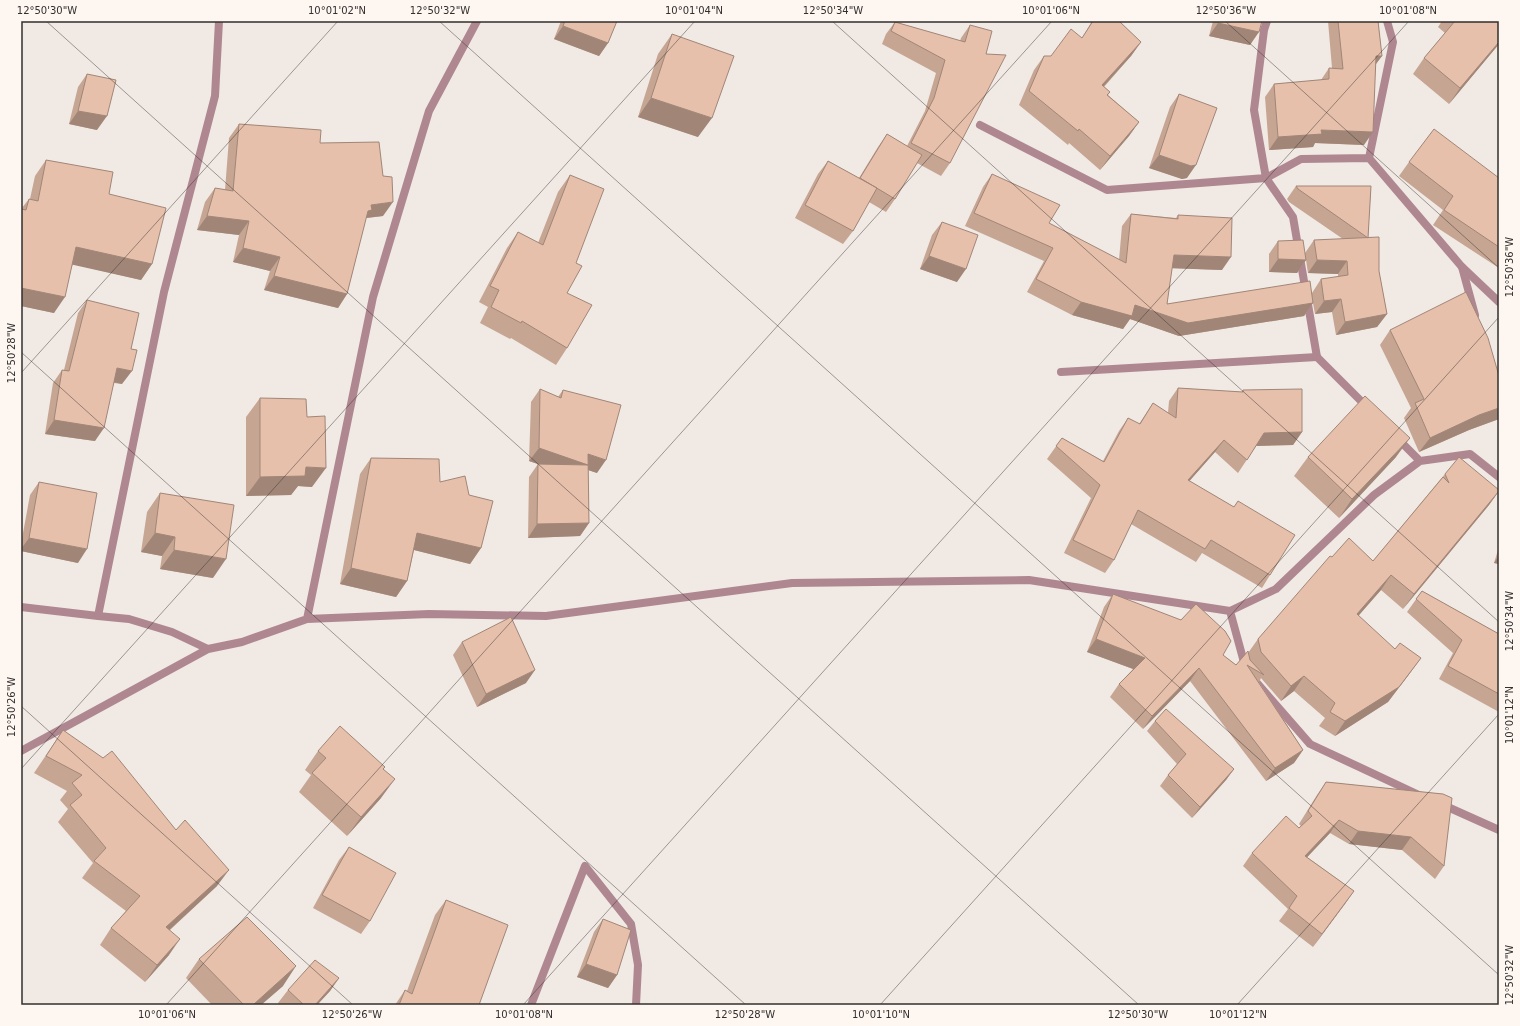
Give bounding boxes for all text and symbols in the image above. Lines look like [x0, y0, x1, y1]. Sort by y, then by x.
text: 12°50'30"W [17, 5, 77, 16]
text: 10°01'02"N [308, 5, 366, 16]
text: 12°50'32"W [410, 5, 470, 16]
text: 10°01'04"N [665, 5, 723, 16]
text: 12°50'34"W [803, 5, 863, 16]
text: 10°01'06"N [1022, 5, 1080, 16]
text: 12°50'36"W [1196, 5, 1256, 16]
text: 10°01'08"N [1379, 5, 1437, 16]
text: 12°50'36"W [1504, 237, 1515, 297]
text: 12°50'28"W [6, 323, 17, 383]
text: 12°50'34"W [1504, 591, 1515, 651]
text: 12°50'26"W [6, 677, 17, 737]
text: 10°01'12"N [1504, 686, 1515, 744]
text: 12°50'32"W [1504, 945, 1515, 1005]
text: 10°01'06"N [138, 1009, 196, 1020]
text: 12°50'26"W [322, 1009, 382, 1020]
text: 10°01'08"N [495, 1009, 553, 1020]
text: 12°50'28"W [715, 1009, 775, 1020]
text: 10°01'10"N [852, 1009, 910, 1020]
text: 12°50'30"W [1108, 1009, 1168, 1020]
text: 10°01'12"N [1209, 1009, 1267, 1020]

